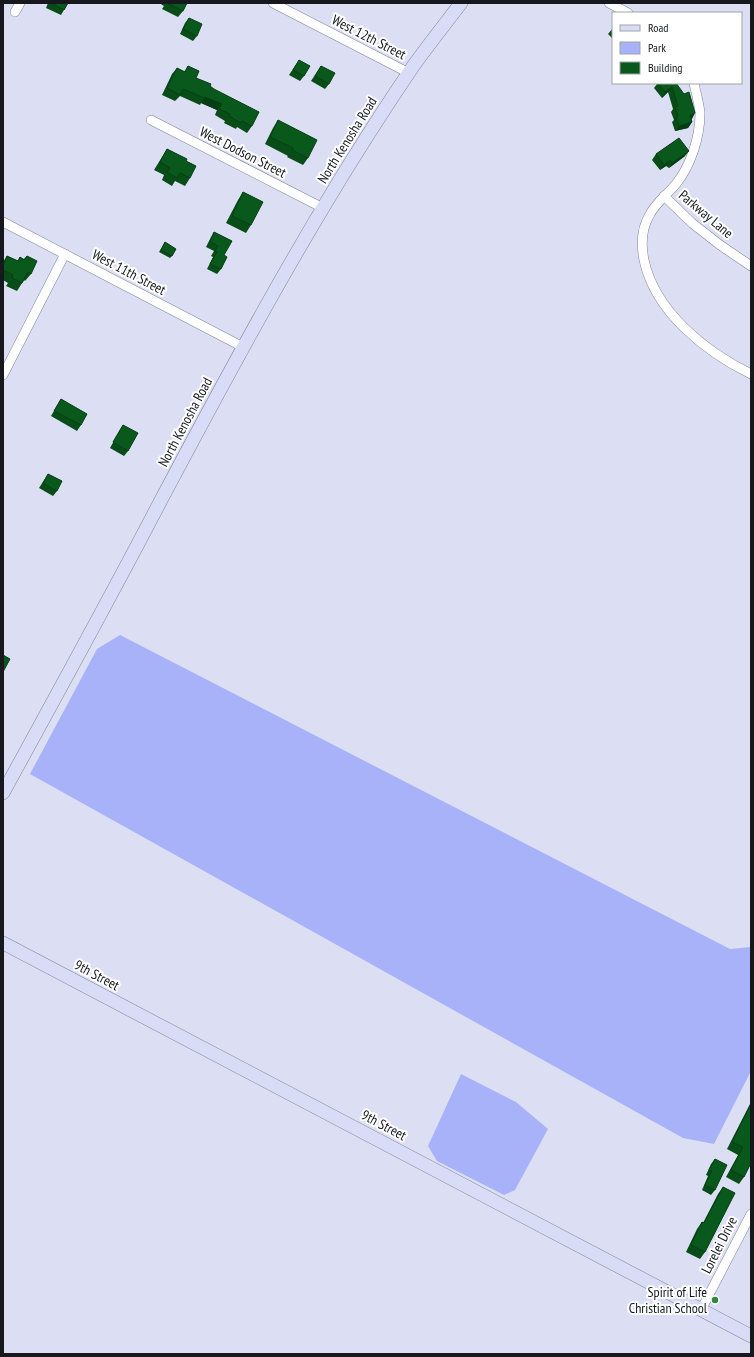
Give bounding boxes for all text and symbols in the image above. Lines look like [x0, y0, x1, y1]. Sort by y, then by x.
street label: West 12th Street [329, 11, 409, 63]
legend [612, 12, 742, 84]
text: Road [648, 20, 668, 35]
text: Park [648, 40, 666, 55]
text: Building [648, 60, 683, 75]
street label: North Kenosha Road [313, 94, 381, 186]
street label: West Dodson Street [197, 123, 289, 182]
street label: Parkway Lane [675, 186, 737, 242]
street label: West 11th Street [89, 245, 169, 299]
street label: North Kenosha Road [154, 374, 216, 470]
street label: 9th Street [71, 956, 123, 994]
street label: 9th Street [358, 1106, 410, 1144]
street label: Lorelei Drive [697, 1213, 741, 1276]
place label: Spirit of Life Christian School [629, 1283, 708, 1317]
marker: Spirit of Life Christian School [710, 1295, 720, 1305]

